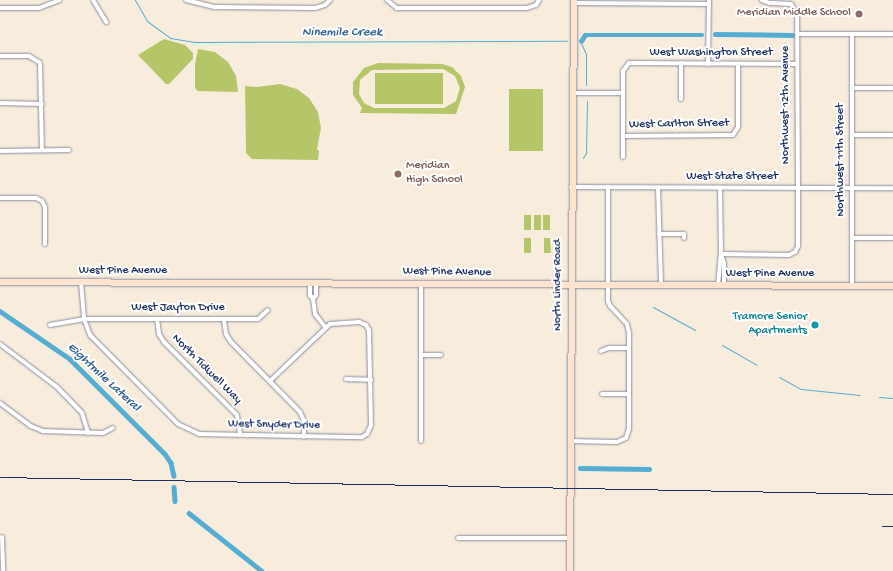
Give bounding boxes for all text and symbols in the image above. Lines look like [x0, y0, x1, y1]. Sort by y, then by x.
place label: Meridian Middle School [737, 7, 851, 21]
marker: Meridian Middle School [854, 9, 864, 19]
water label: Ninemile Creek [302, 25, 382, 41]
street label: Northwest 12th Avenue [780, 46, 794, 164]
street label: West Washington Street [649, 47, 773, 61]
street label: Northwest 11th Street [835, 103, 849, 217]
street label: West Carlton Street [629, 117, 729, 133]
place label: Meridian High School [406, 160, 463, 188]
marker: Meridian High School [393, 169, 403, 179]
street label: West State Street [686, 171, 778, 185]
street label: North Linder Road [552, 239, 566, 331]
street label: West Pine Avenue [79, 265, 167, 279]
street label: West Pine Avenue [403, 265, 491, 281]
street label: West Pine Avenue [726, 268, 814, 282]
street label: West Jayton Drive [131, 302, 225, 316]
place label: Tramore Senior Apartments [733, 311, 807, 339]
marker: Tramore Senior Apartments [810, 320, 820, 330]
street label: North Tidwell Way [168, 332, 244, 408]
water label: Eightmile Lateral [63, 340, 143, 416]
street label: West Snyder Drive [228, 418, 320, 434]

